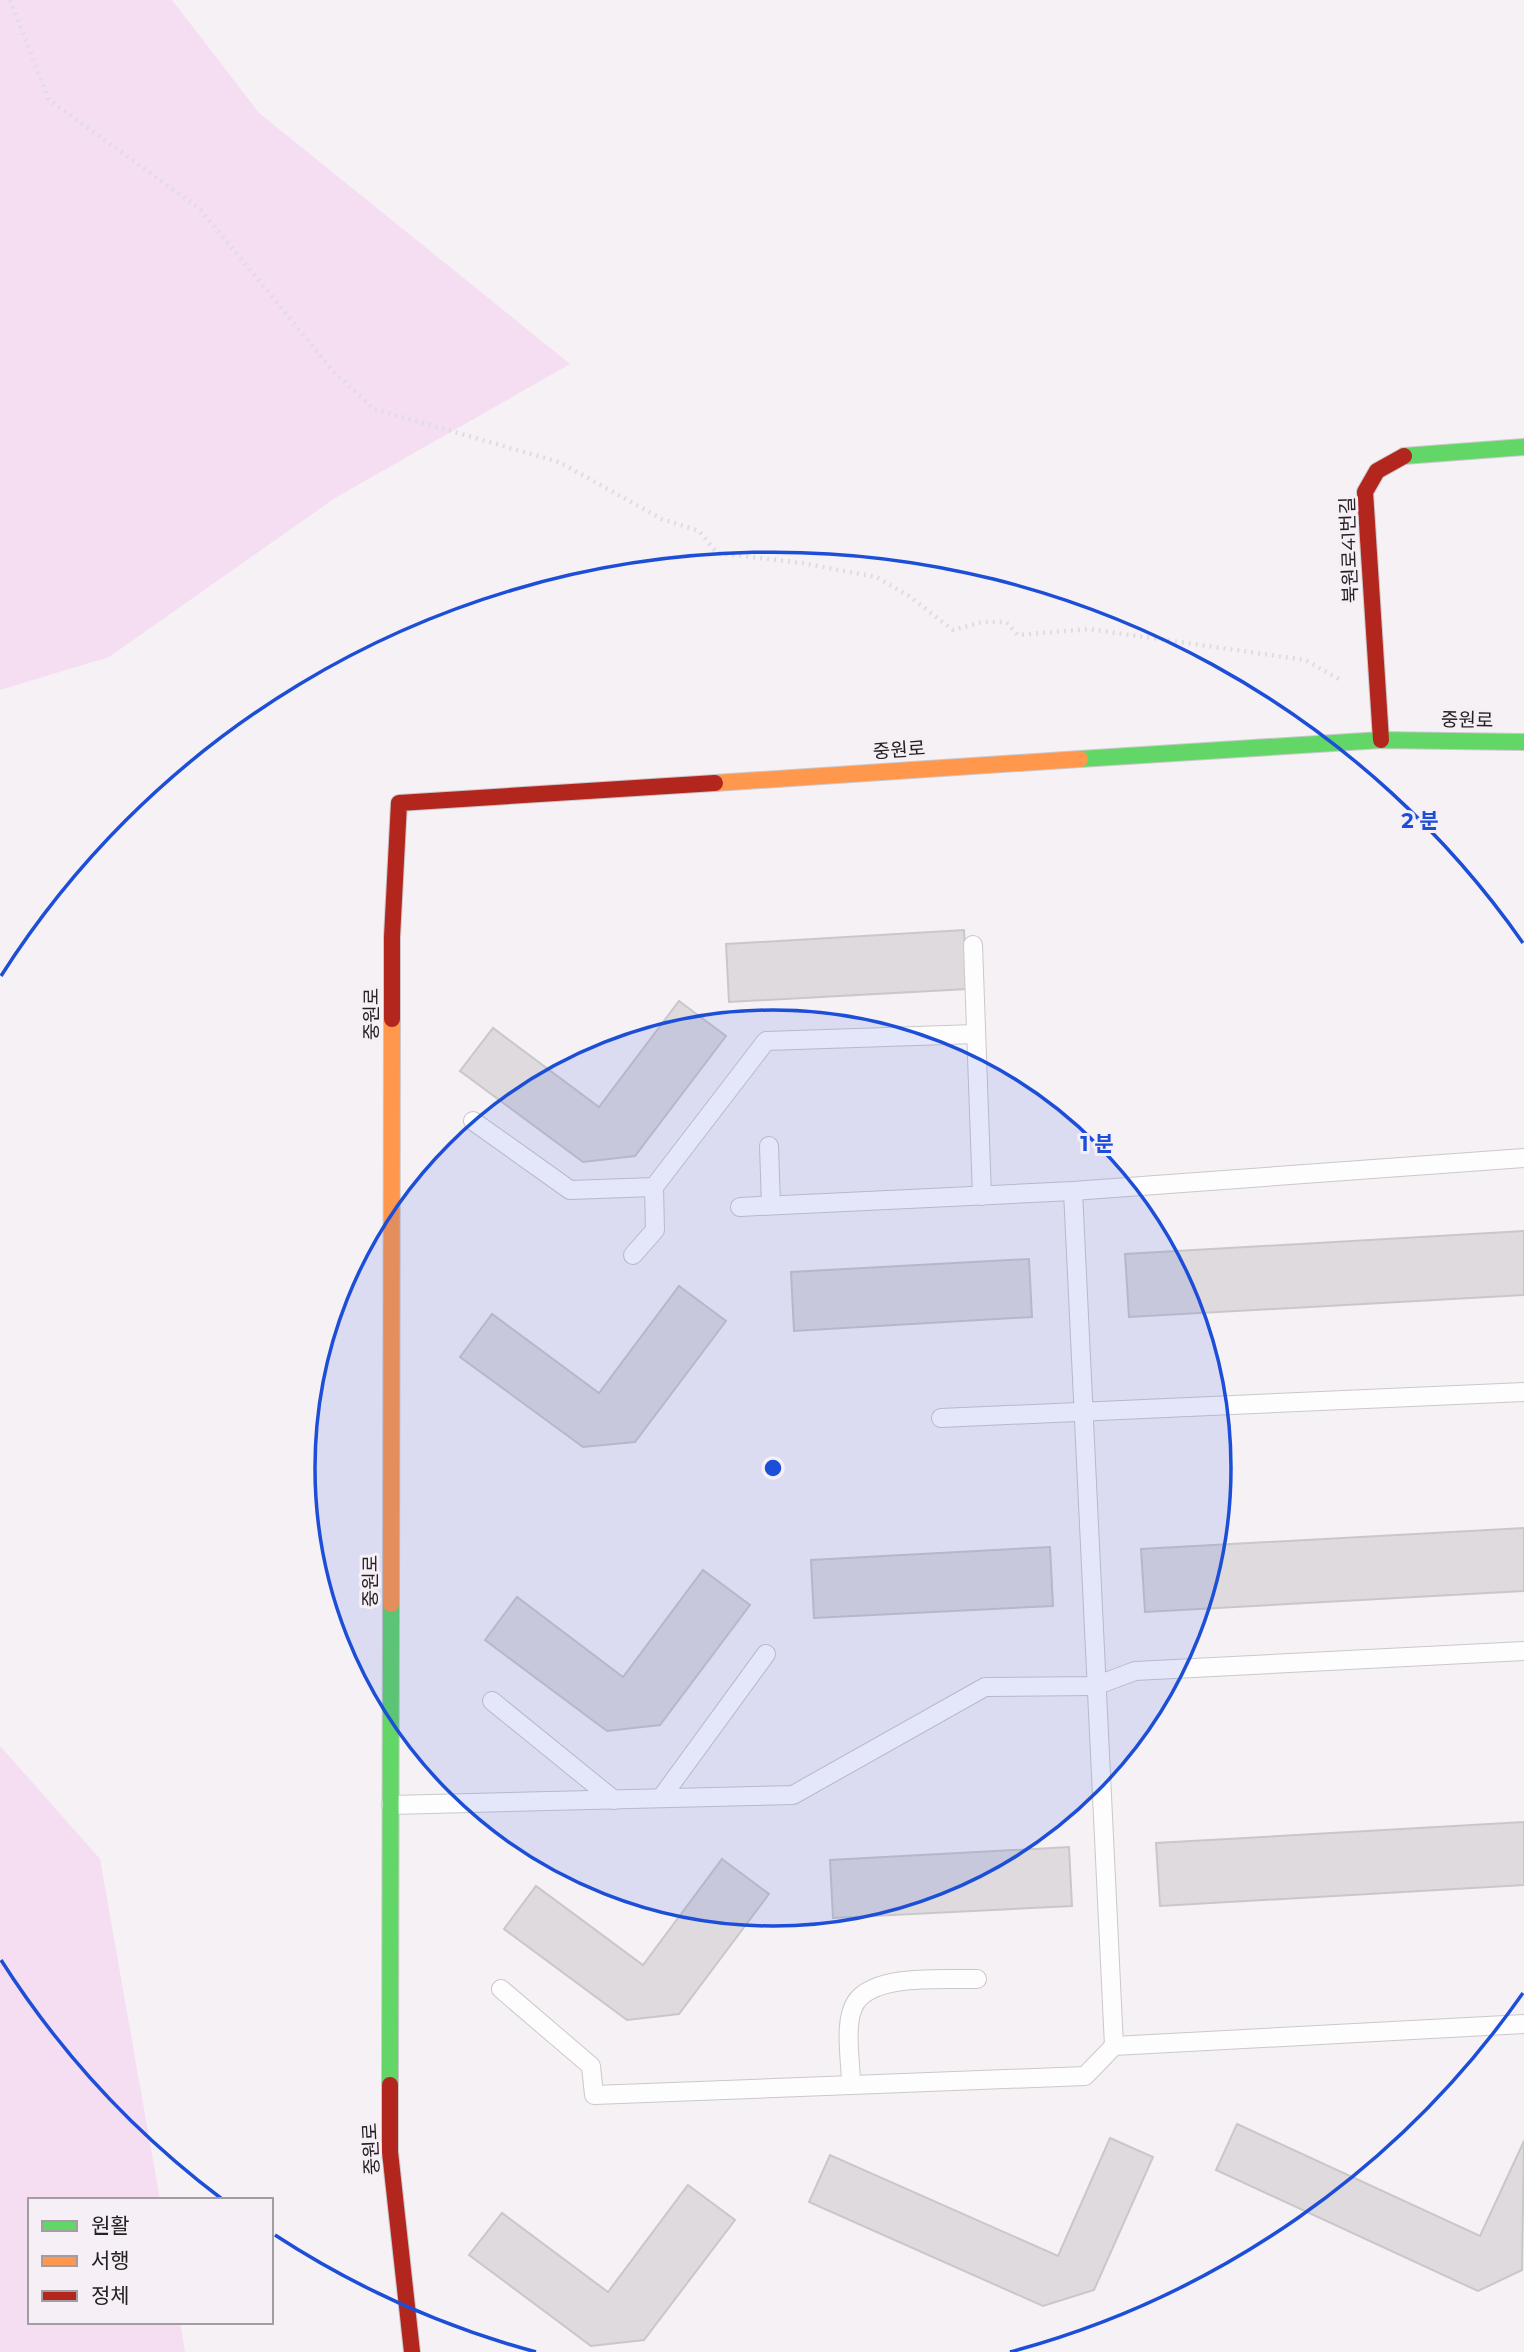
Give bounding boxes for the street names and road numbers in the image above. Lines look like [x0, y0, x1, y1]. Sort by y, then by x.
street label: 북원로41번길 [1336, 496, 1362, 604]
street label: 중원로 [1441, 708, 1493, 732]
street label: 중원로 [872, 737, 926, 763]
street label: 중원로 [360, 988, 383, 1040]
street label: 중원로 [359, 1555, 382, 1607]
street label: 중원로 [358, 2122, 384, 2176]

